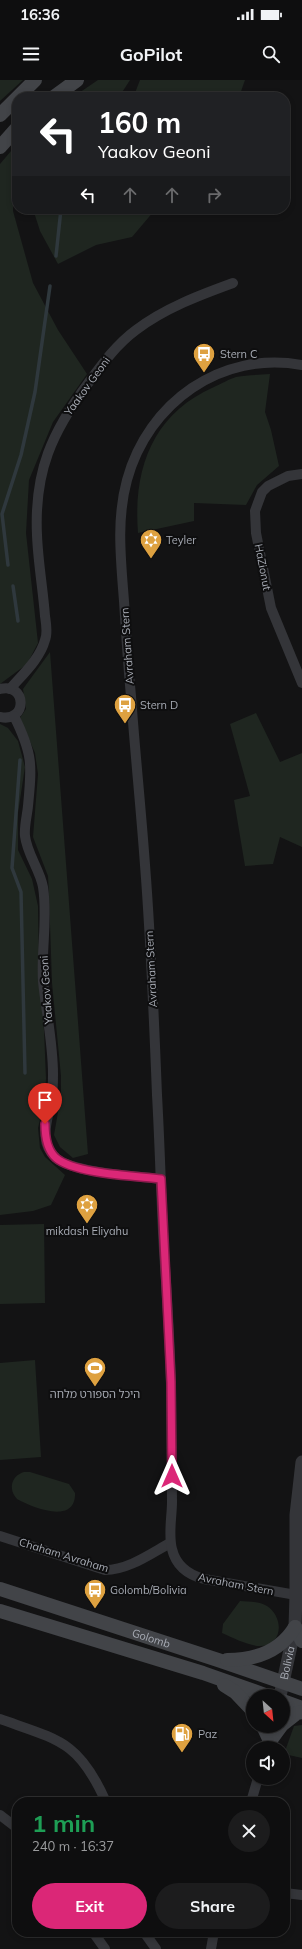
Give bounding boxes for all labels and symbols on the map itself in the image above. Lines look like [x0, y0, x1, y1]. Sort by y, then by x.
bus stop icon: Stern C [191, 341, 217, 374]
place label: Stern C [220, 347, 257, 361]
street label: Yaakov Geoni [61, 354, 113, 419]
synagogue icon: Teyler [138, 527, 164, 560]
place label: Teyler [166, 533, 196, 547]
street label: HaZionut [252, 543, 274, 592]
street label: Avraham Stern [117, 607, 137, 685]
bus stop icon: Stern D [112, 692, 138, 725]
place label: Stern D [140, 698, 178, 712]
street label: Avraham Stern [142, 930, 160, 1008]
street label: Yaakov Geoni [37, 955, 55, 1026]
pin [28, 1083, 62, 1124]
synagogue icon: mikdash Eliyahu [74, 1192, 100, 1225]
place label: mikdash Eliyahu [46, 1224, 128, 1238]
sports icon: היכל הספורט מלחה [82, 1355, 108, 1388]
place label: היכל הספורט מלחה [50, 1387, 140, 1401]
position arrow [151, 1455, 193, 1497]
street label: Chaham Avraham [17, 1535, 111, 1575]
street label: Avraham Stern [197, 1570, 275, 1598]
bus stop icon: Golomb/Bolivia [82, 1577, 108, 1610]
place label: Golomb/Bolivia [110, 1583, 187, 1597]
street label: Golomb [130, 1625, 173, 1651]
street label: Bolivia [277, 1645, 298, 1681]
north arrow [246, 1689, 290, 1733]
fuel station icon: Paz [169, 1721, 195, 1754]
place label: Paz [198, 1727, 217, 1741]

